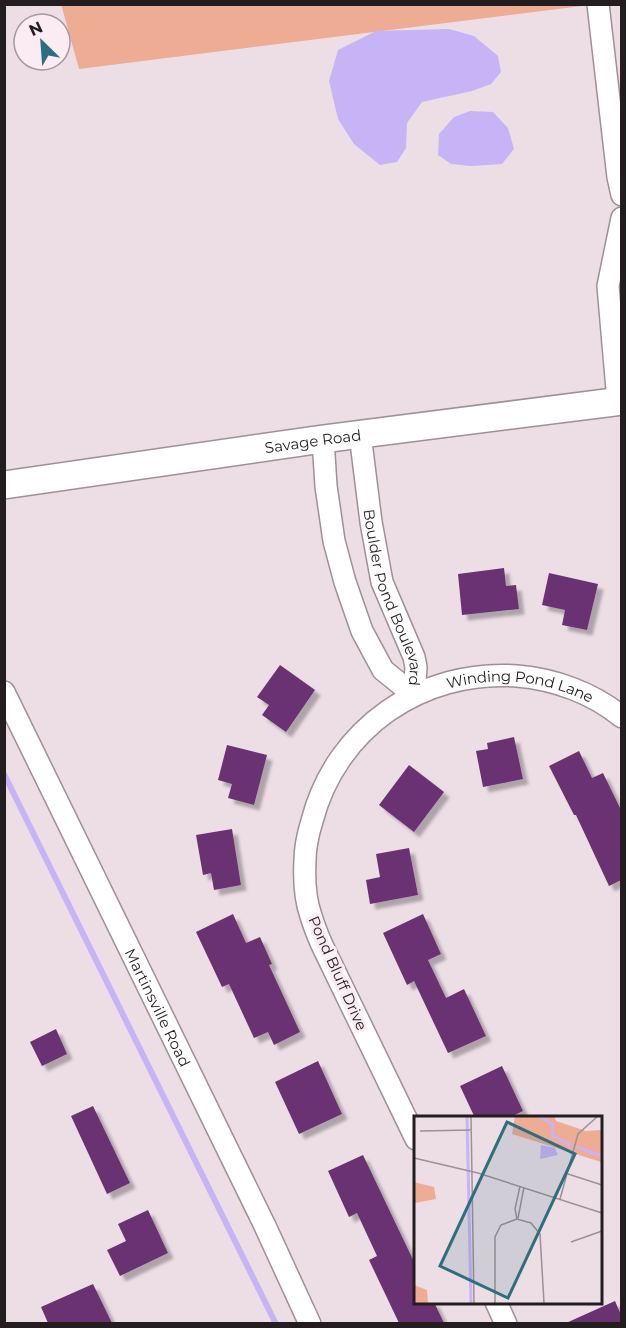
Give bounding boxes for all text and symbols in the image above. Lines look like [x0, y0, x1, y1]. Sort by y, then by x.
north arrow [12, 12, 72, 72]
text: N [26, 18, 46, 40]
street label: Savage Road [263, 425, 362, 457]
street label: Boulder Pond Boulevard [360, 508, 426, 687]
street label: Winding Pond Lane [444, 666, 597, 706]
street label: Pond Bluff Drive [304, 913, 372, 1033]
street label: Martinsville Road [121, 945, 195, 1070]
inset map [414, 1116, 602, 1304]

